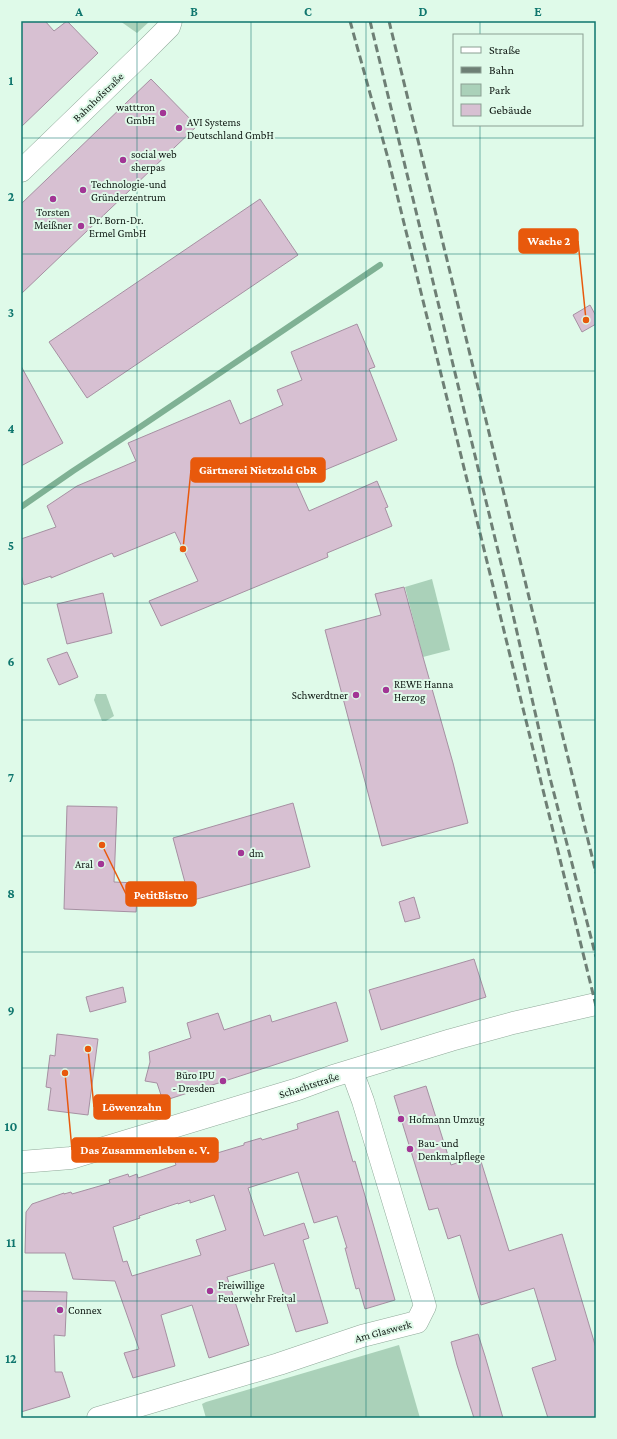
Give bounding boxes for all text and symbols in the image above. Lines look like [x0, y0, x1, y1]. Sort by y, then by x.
text: A [74, 4, 83, 19]
text: B [190, 4, 198, 19]
text: C [304, 4, 312, 19]
text: D [419, 4, 428, 19]
text: E [534, 4, 542, 19]
legend [453, 34, 583, 126]
text: Straße [489, 43, 520, 57]
text: Bahn [489, 63, 515, 77]
street label: Bahnhofstraße [70, 70, 126, 124]
text: 1 [9, 73, 14, 88]
text: Park [489, 83, 511, 97]
place label: watttron GmbH [116, 101, 155, 126]
text: Gebäude [489, 103, 531, 117]
marker: watttron GmbH [158, 108, 168, 118]
place label: AVI Systems Deutschland GmbH [187, 116, 274, 141]
marker: AVI Systems Deutschland GmbH [174, 123, 184, 133]
place label: social web sherpas [131, 148, 177, 174]
marker: social web sherpas [118, 155, 128, 165]
place label: Technologie-und Gründerzentrum [91, 178, 166, 203]
marker: Technologie-und Gründerzentrum [78, 185, 88, 195]
text: 2 [8, 189, 15, 204]
marker: Torsten Meißner [48, 194, 58, 204]
place label: Torsten Meißner [34, 206, 72, 231]
place label: Dr. Born-Dr. Ermel GmbH [89, 214, 146, 239]
marker: Dr. Born-Dr. Ermel GmbH [76, 221, 86, 231]
callout: Wache 2 [519, 229, 578, 253]
text: Wache 2 [527, 234, 570, 248]
text: 3 [8, 305, 14, 320]
text: 4 [7, 421, 15, 436]
callout: Gärtnerei Nietzold GbR [191, 458, 325, 482]
text: Gärtnerei Nietzold GbR [199, 463, 318, 477]
text: 5 [8, 538, 14, 553]
text: 6 [7, 654, 15, 669]
place label: REWE Hanna Herzog [394, 678, 453, 704]
marker: REWE Hanna Herzog [381, 685, 391, 695]
place label: Schwerdtner [292, 689, 348, 701]
marker: Schwerdtner [351, 690, 361, 700]
text: 7 [8, 770, 14, 785]
place label: dm [249, 847, 264, 859]
marker: dm [236, 848, 246, 858]
place label: Aral [75, 858, 93, 870]
marker: Aral [96, 859, 106, 869]
callout: PetitBistro [126, 882, 196, 906]
text: 8 [7, 886, 15, 901]
text: PetitBistro [134, 888, 188, 902]
text: 9 [7, 1003, 15, 1018]
place label: Büro IPU - Dresden [172, 1069, 215, 1094]
street label: Schachtstraße [278, 1070, 341, 1100]
marker: Büro IPU - Dresden [218, 1076, 228, 1086]
callout: Löwenzahn [94, 1095, 170, 1119]
text: Löwenzahn [102, 1100, 162, 1114]
place label: Hofmann Umzug [409, 1113, 485, 1126]
marker: Hofmann Umzug [396, 1114, 406, 1124]
text: 10 [5, 1119, 17, 1134]
place label: Bau- und Denkmalpflege [418, 1137, 485, 1163]
callout: Das Zusammenleben e. V. [72, 1138, 218, 1162]
text: Das Zusammenleben e. V. [80, 1143, 210, 1157]
marker: Bau- und Denkmalpflege [405, 1144, 415, 1154]
text: 11 [6, 1235, 16, 1250]
place label: Freiwillige Feuerwehr Freital [218, 1279, 296, 1304]
marker: Freiwillige Feuerwehr Freital [205, 1286, 215, 1296]
place label: Connex [68, 1304, 102, 1316]
marker: Connex [55, 1305, 65, 1315]
street label: Am Glaswerk [353, 1317, 413, 1344]
text: 12 [5, 1351, 17, 1366]

